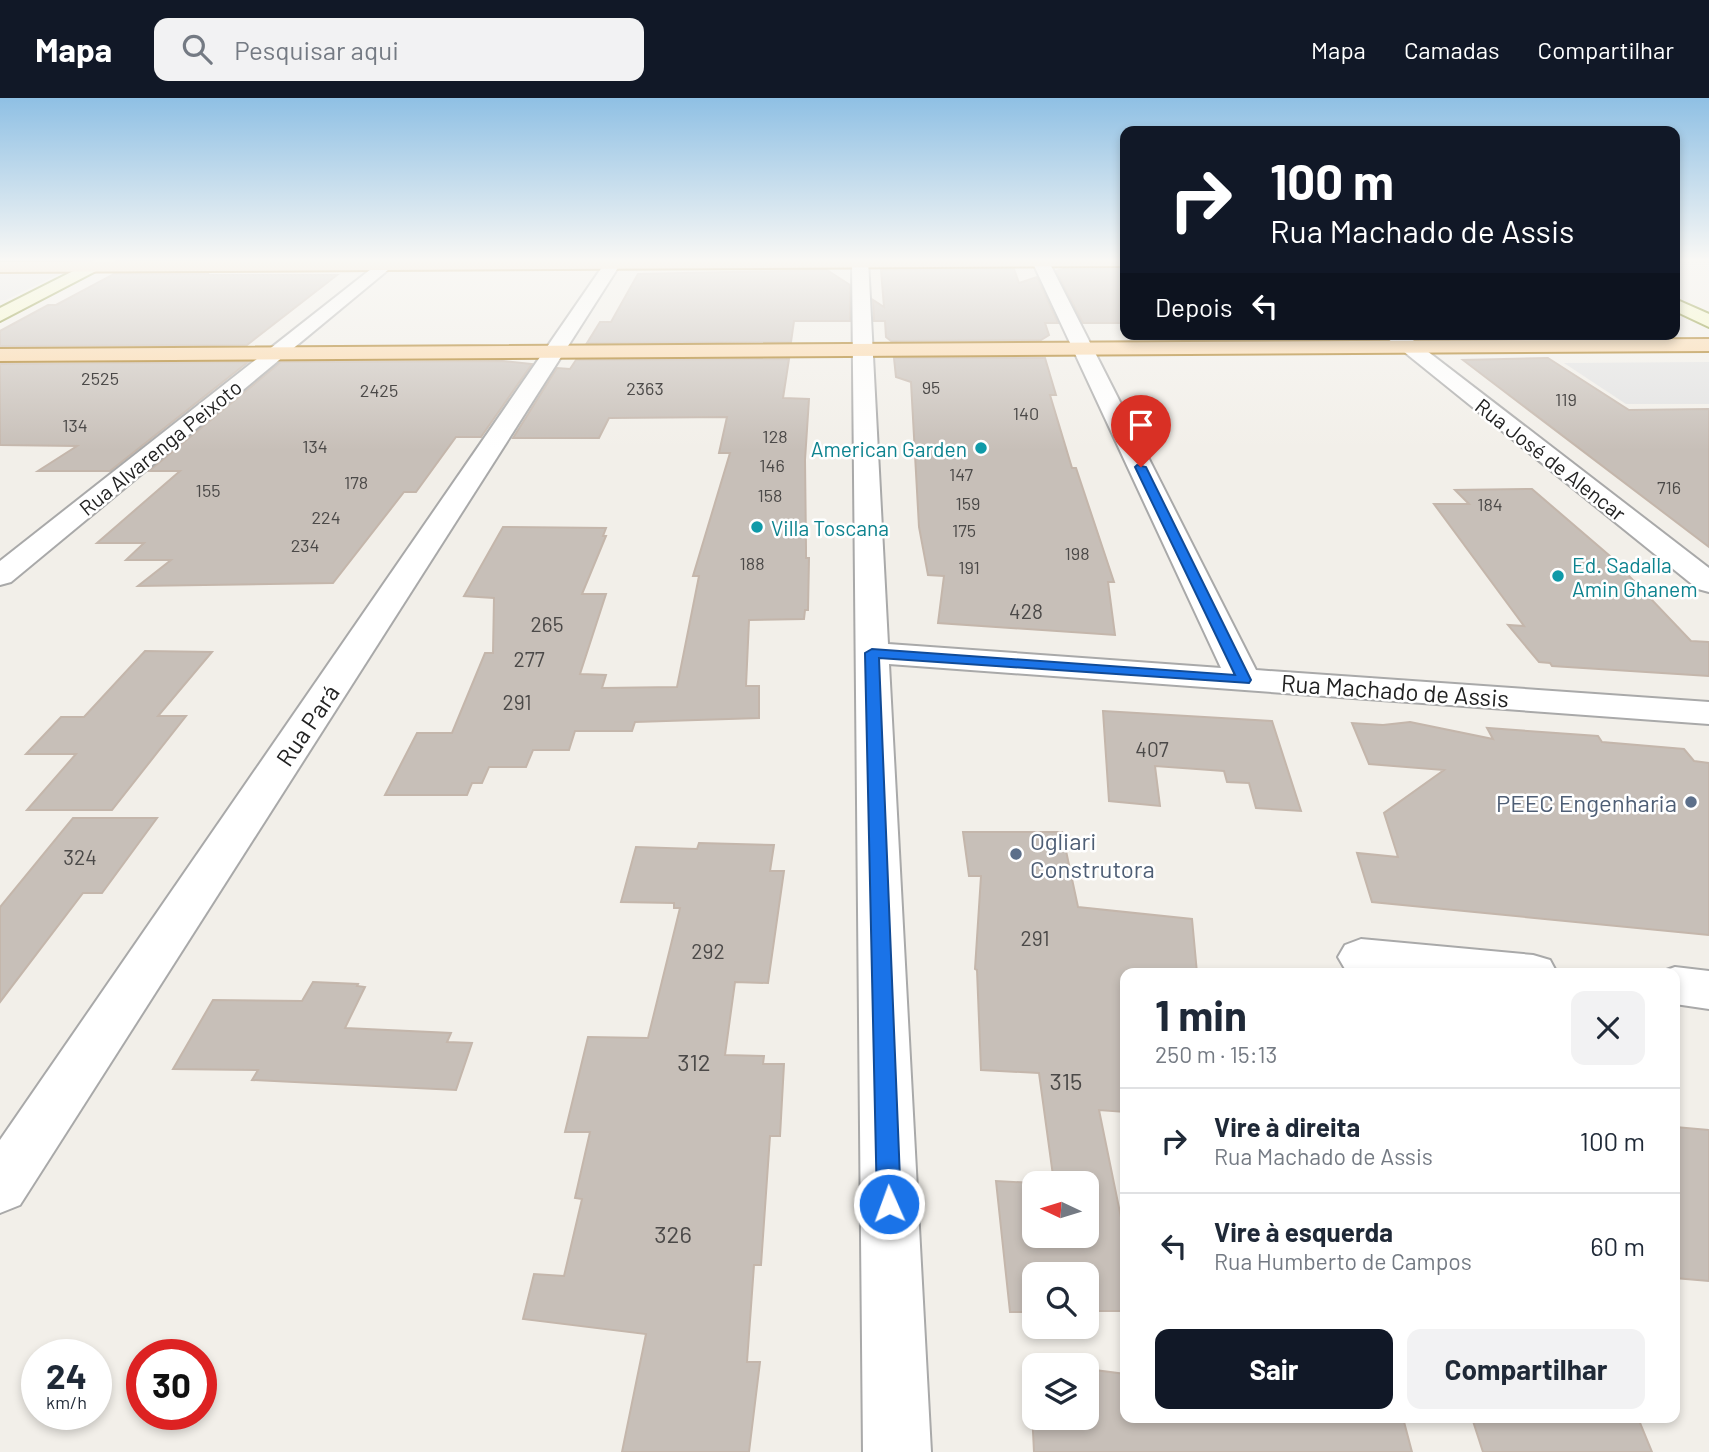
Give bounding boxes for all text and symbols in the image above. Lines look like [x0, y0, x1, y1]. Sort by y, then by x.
search box [154, 18, 644, 81]
text: Mapa [35, 29, 112, 69]
icon: search [178, 30, 216, 68]
text: Pesquisar aqui [234, 34, 399, 65]
text: Mapa [1311, 35, 1366, 64]
text: Camadas [1404, 35, 1500, 64]
text: Compartilhar [1538, 35, 1674, 64]
text: 100 m [1270, 151, 1394, 210]
icon: right [1155, 154, 1246, 245]
text: Rua Machado de Assis [1270, 211, 1574, 249]
icon: left [1246, 287, 1284, 325]
text: Depois [1155, 291, 1232, 322]
house number: 2525 [81, 367, 119, 389]
street label: Rua Alvarenga Peixoto [74, 374, 246, 520]
house number: 95 [922, 376, 940, 398]
house number: 2363 [626, 377, 664, 399]
house number: 2425 [360, 379, 398, 401]
house number: 119 [1555, 388, 1577, 410]
street label: Rua José de Alencar [1471, 392, 1632, 526]
pin [1111, 395, 1171, 467]
house number: 140 [1013, 402, 1039, 424]
icon: arrive [1122, 406, 1160, 444]
house number: 134 [62, 414, 88, 436]
house number: 128 [762, 425, 788, 447]
house number: 134 [302, 435, 328, 457]
place label: American Garden [811, 436, 967, 461]
marker: American Garden [973, 440, 989, 456]
house number: 146 [759, 454, 785, 476]
house number: 147 [949, 463, 974, 485]
house number: 178 [344, 471, 368, 493]
house number: 716 [1657, 476, 1681, 498]
house number: 155 [196, 479, 220, 501]
house number: 158 [758, 484, 782, 506]
house number: 159 [956, 492, 980, 514]
house number: 184 [1477, 493, 1503, 515]
house number: 224 [311, 506, 341, 528]
place label: Villa Toscana [771, 515, 889, 540]
marker: Villa Toscana [749, 519, 765, 535]
house number: 175 [952, 519, 976, 541]
house number: 234 [291, 534, 319, 556]
house number: 198 [1064, 542, 1090, 564]
house number: 188 [739, 552, 765, 574]
place label: Ed. Sadalla Amin Ghanem [1572, 552, 1698, 601]
house number: 191 [958, 556, 980, 578]
marker: Ed. Sadalla Amin Ghanem [1550, 568, 1566, 584]
house number: 428 [1009, 598, 1043, 623]
house number: 265 [531, 611, 563, 636]
house number: 277 [513, 646, 545, 671]
street label: Rua Machado de Assis [1280, 668, 1510, 712]
street label: Rua Pará [269, 679, 345, 771]
house number: 291 [502, 689, 532, 714]
house number: 407 [1135, 736, 1169, 761]
place label: PEEC Engenharia [1496, 788, 1677, 817]
marker: PEEC Engenharia [1683, 794, 1699, 810]
place label: Ogliari Construtora [1030, 826, 1155, 883]
house number: 324 [63, 844, 97, 869]
marker: Ogliari Construtora [1008, 846, 1024, 862]
house number: 291 [1020, 925, 1050, 950]
house number: 292 [691, 938, 725, 963]
text: 1 min [1155, 989, 1247, 1039]
button: close [1571, 991, 1645, 1065]
text: 250 m · 15:13 [1155, 1040, 1277, 1068]
house number: 312 [677, 1047, 711, 1076]
house number: 315 [1050, 1066, 1082, 1095]
text: Vire à direita [1214, 1111, 1360, 1142]
icon: right [1155, 1122, 1193, 1160]
text: 100 m [1580, 1125, 1645, 1156]
text: Rua Machado de Assis [1214, 1142, 1433, 1170]
position arrow [852, 1167, 926, 1241]
north arrow [1022, 1171, 1099, 1248]
map controls [1022, 1171, 1099, 1430]
text: Vire à esquerda [1214, 1216, 1393, 1247]
house number: 326 [654, 1219, 692, 1248]
icon: left [1155, 1227, 1193, 1265]
text: 60 m [1590, 1230, 1645, 1261]
text: Rua Humberto de Campos [1214, 1247, 1472, 1275]
button: search [1022, 1262, 1099, 1339]
button: Sair [1155, 1329, 1393, 1409]
button: Compartilhar [1407, 1329, 1645, 1409]
speed limit sign: 30 [126, 1339, 217, 1430]
button: layers [1022, 1353, 1099, 1430]
text: 24 [46, 1354, 87, 1396]
text: km/h [46, 1391, 87, 1413]

